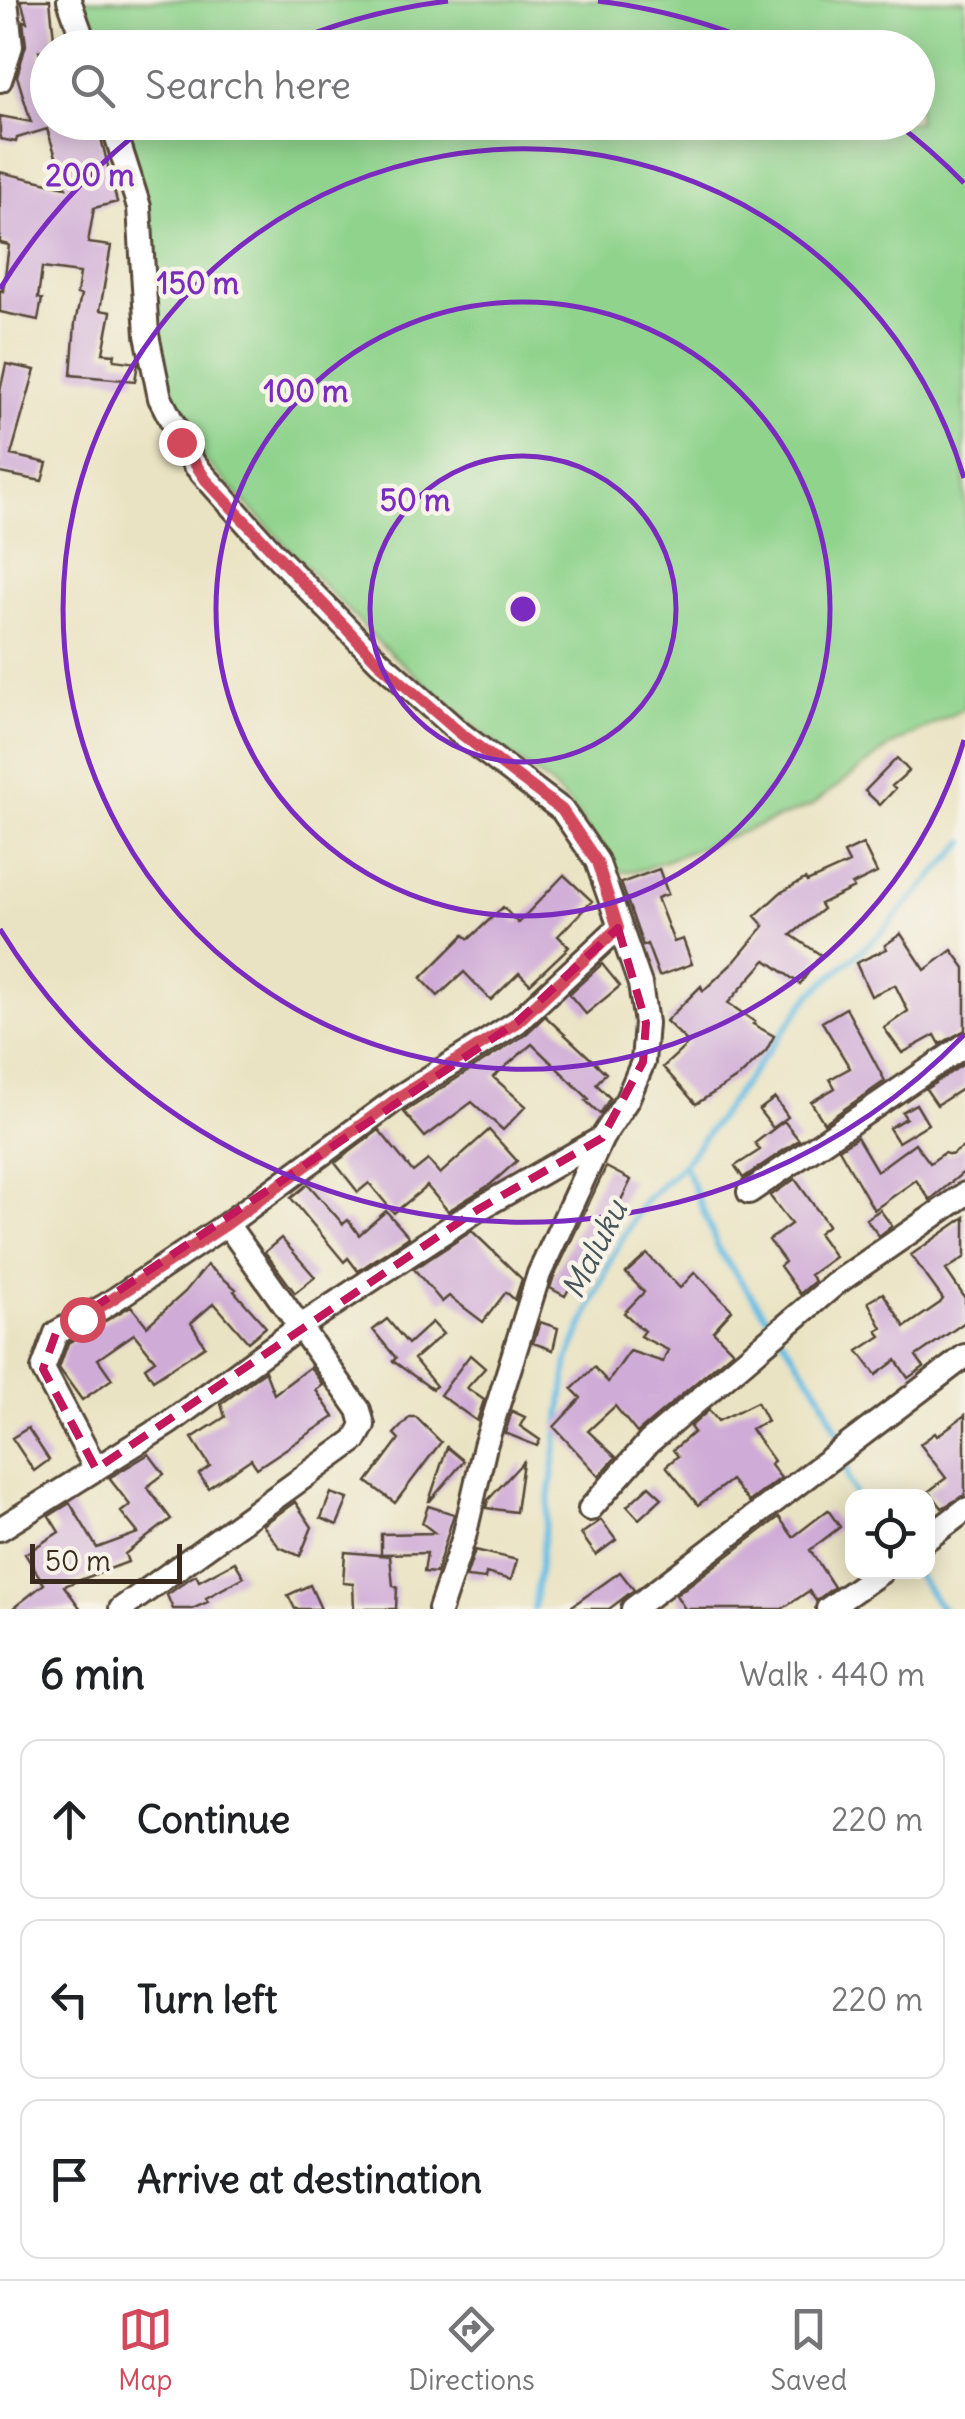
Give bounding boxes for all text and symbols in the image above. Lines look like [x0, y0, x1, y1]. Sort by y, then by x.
search box [30, 30, 935, 140]
icon: search [65, 58, 120, 113]
text: Search here [145, 62, 351, 109]
text: 200 m [45, 156, 135, 194]
text: 150 m [157, 264, 239, 302]
text: 100 m [264, 372, 348, 410]
route end [159, 420, 205, 466]
text: 50 m [380, 481, 450, 519]
centre of rings [505, 591, 541, 627]
water label: Maluku [552, 1191, 637, 1305]
route start [60, 1297, 106, 1343]
map controls [845, 1489, 935, 1579]
button: locate [845, 1489, 935, 1579]
scale bar [30, 1539, 182, 1584]
text: 50 m [45, 1543, 111, 1579]
text: 6 min [40, 1648, 145, 1700]
text: Walk · 440 m [739, 1654, 925, 1695]
icon: ahead [42, 1792, 97, 1847]
text: Continue [137, 1796, 290, 1843]
text: 220 m [831, 1799, 923, 1840]
icon: left [42, 1972, 97, 2027]
text: Turn left [137, 1976, 277, 2023]
text: 220 m [831, 1979, 923, 2020]
icon: arrive [42, 2152, 97, 2207]
text: Arrive at destination [137, 2156, 482, 2203]
tab: Map [118, 2302, 173, 2398]
tab: Directions [408, 2302, 535, 2398]
tab: Saved [770, 2302, 847, 2398]

